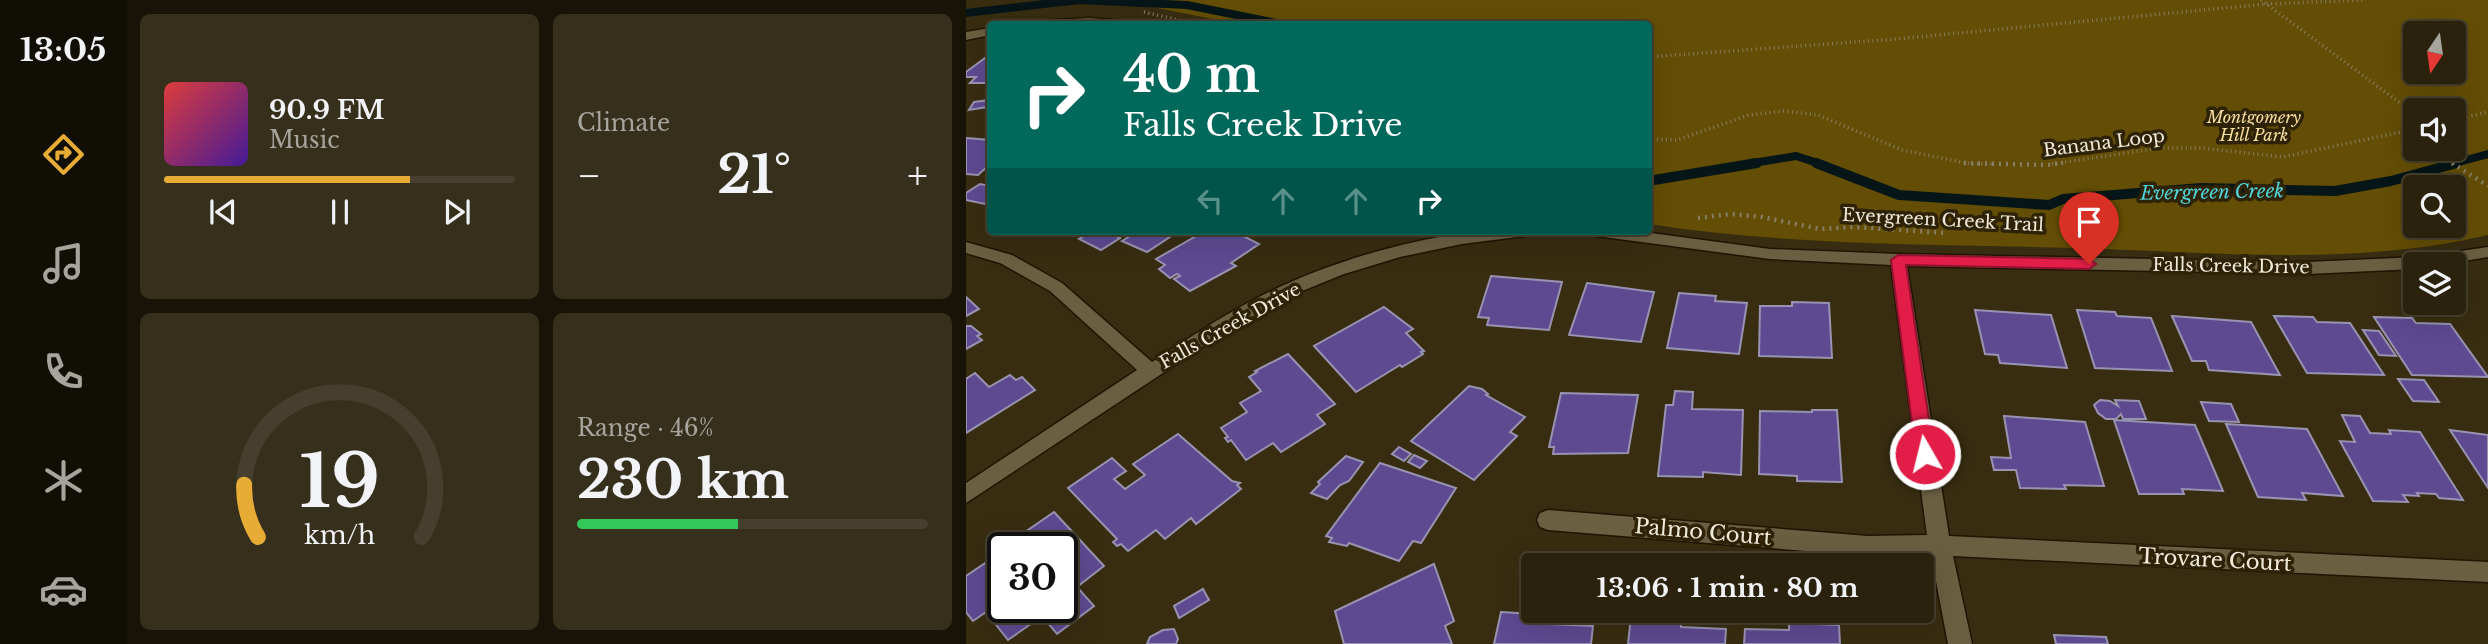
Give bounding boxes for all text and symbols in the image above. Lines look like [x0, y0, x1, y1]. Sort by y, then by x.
north arrow [2403, 21, 2466, 84]
map controls [2403, 21, 2466, 315]
text: 13:05 [20, 30, 106, 70]
text: 40 m [1123, 44, 1260, 105]
icon: right [1008, 49, 1099, 140]
text: 90.9 FM [269, 94, 385, 126]
button: sound [2403, 98, 2466, 161]
text: Falls Creek Drive [1123, 105, 1403, 145]
park label: Montgomery Hill Park [2206, 107, 2302, 145]
text: Climate [577, 109, 670, 137]
street label: Banana Loop [2042, 125, 2166, 161]
text: Music [269, 126, 340, 154]
icon: directions [39, 130, 88, 179]
text: 21° [717, 143, 791, 207]
text: − [577, 152, 601, 199]
text: + [907, 152, 928, 199]
button: search [2403, 175, 2466, 238]
water label: Evergreen Creek [2139, 179, 2284, 205]
icon: left [1191, 182, 1229, 220]
icon: ahead [1264, 182, 1302, 220]
icon: ahead [1337, 182, 1375, 220]
icon: right [1410, 182, 1448, 220]
pin [2059, 192, 2119, 264]
icon: previous [204, 193, 242, 231]
icon: pause [321, 193, 359, 231]
icon: next [438, 193, 476, 231]
icon: arrive [2070, 203, 2108, 241]
street label: Evergreen Creek Trail [1841, 204, 2045, 236]
icon: music [39, 239, 88, 288]
button: layers [2403, 252, 2466, 315]
street label: Falls Creek Drive [2152, 254, 2310, 278]
street label: Falls Creek Drive [1156, 278, 1304, 374]
icon: phone [39, 347, 88, 396]
text: Range · 46% [577, 414, 714, 442]
position arrow [1888, 417, 1962, 491]
text: 19 [299, 437, 380, 528]
text: 230 km [577, 448, 789, 512]
icon: climate [39, 456, 88, 505]
street label: Palmo Court [1633, 513, 1773, 551]
text: km/h [304, 520, 375, 551]
speed limit sign: 30 [987, 532, 1078, 623]
street label: Trovare Court [2138, 543, 2292, 577]
icon: car [39, 565, 88, 614]
text: 13:06 · 1 min · 80 m [1597, 572, 1858, 604]

